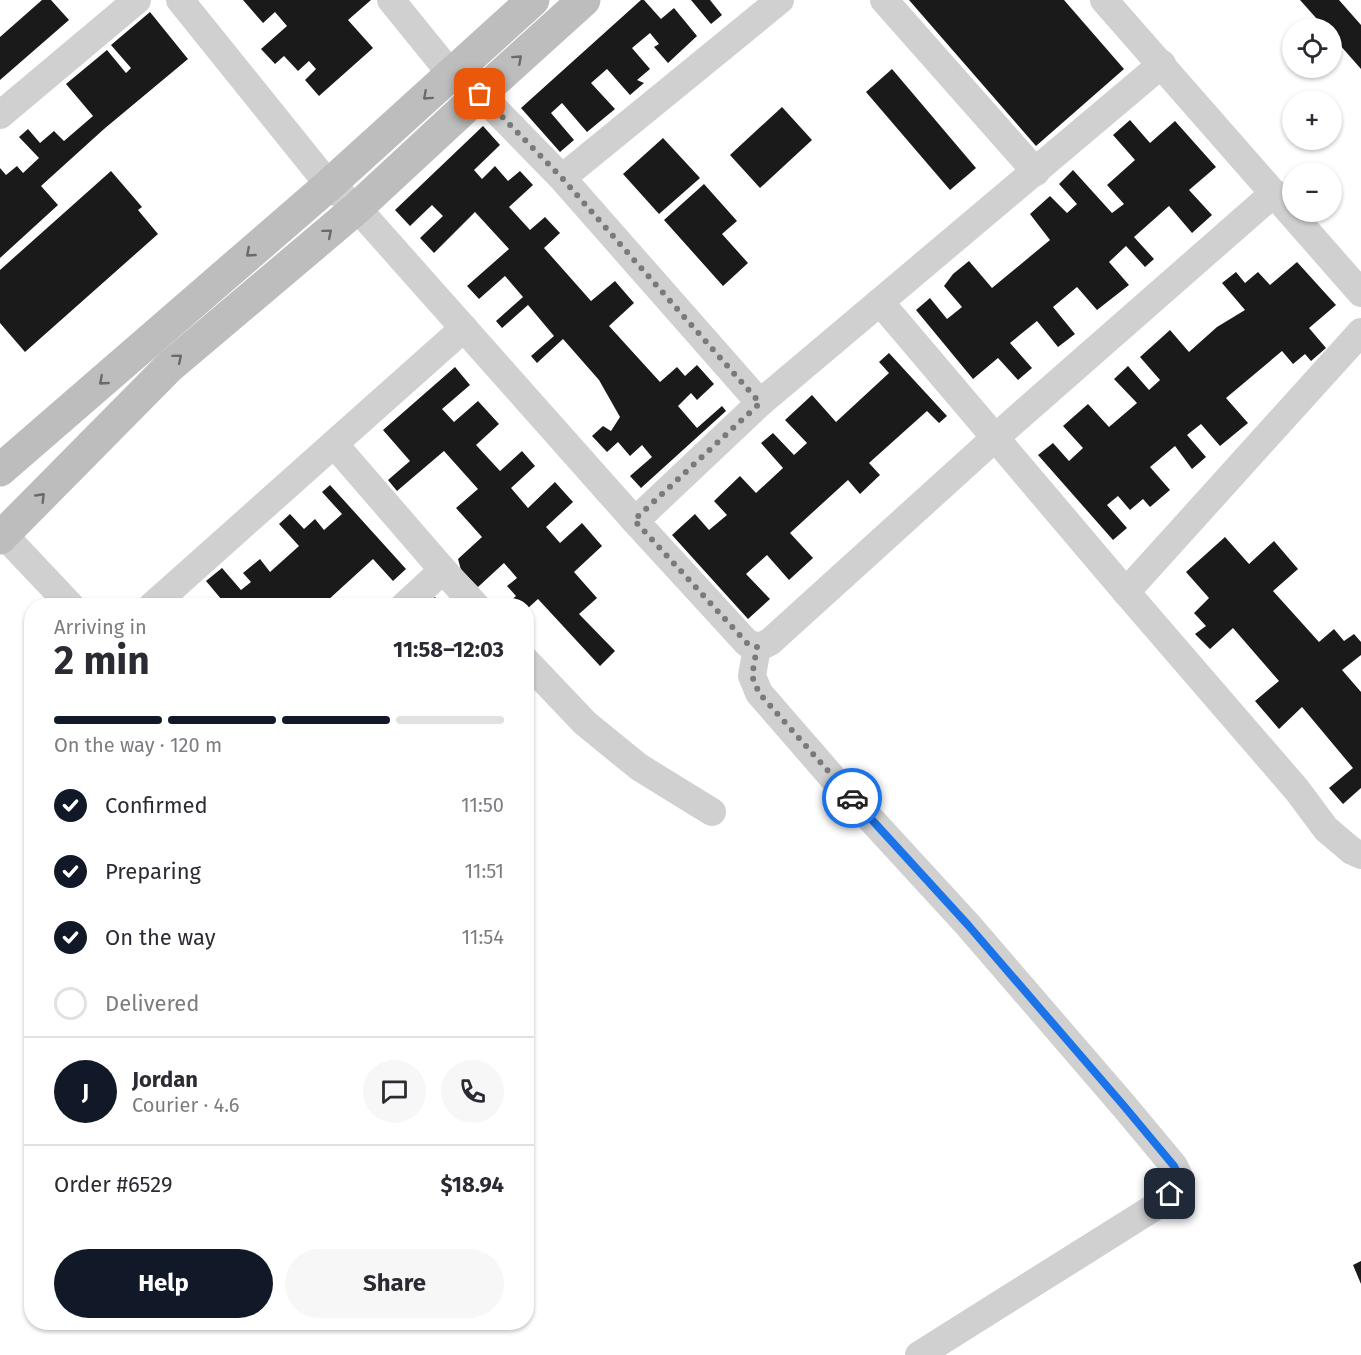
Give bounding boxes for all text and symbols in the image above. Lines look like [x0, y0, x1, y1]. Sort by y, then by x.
map controls [1282, 18, 1342, 222]
button: locate [1282, 18, 1342, 78]
one-way arrow [512, 55, 522, 66]
pin [454, 68, 505, 119]
icon: bag [463, 77, 496, 110]
one-way arrow [424, 89, 434, 100]
button: + [1282, 90, 1342, 150]
button: − [1282, 162, 1342, 222]
one-way arrow [321, 229, 332, 240]
one-way arrow [246, 246, 257, 257]
one-way arrow [172, 355, 183, 366]
one-way arrow [99, 374, 110, 385]
one-way arrow [34, 493, 45, 504]
text: Arriving in [54, 615, 147, 639]
text: 11:58–12:03 [393, 636, 504, 663]
text: 2 min [54, 638, 150, 684]
text: On the way · 120 m [54, 733, 222, 757]
courier [822, 768, 882, 828]
icon: car [836, 782, 869, 815]
icon: check [54, 789, 87, 822]
text: Confirmed [105, 792, 208, 819]
text: 11:50 [461, 793, 504, 817]
icon: check [54, 855, 87, 888]
text: Preparing [105, 858, 201, 885]
text: 11:51 [464, 859, 504, 883]
icon: check [54, 921, 87, 954]
text: On the way [105, 924, 216, 951]
text: 11:54 [461, 925, 504, 949]
text: Delivered [105, 990, 200, 1017]
button: chat [363, 1060, 426, 1123]
button: phone [441, 1060, 504, 1123]
text: Jordan [132, 1066, 198, 1093]
text: J [82, 1078, 89, 1105]
text: Courier · 4.6 [132, 1093, 239, 1117]
pin [1144, 1168, 1195, 1219]
text: Order #6529 [54, 1171, 173, 1198]
text: $18.94 [440, 1171, 504, 1198]
icon: home [1153, 1177, 1186, 1210]
button: Help [54, 1249, 273, 1318]
button: Share [285, 1249, 504, 1318]

